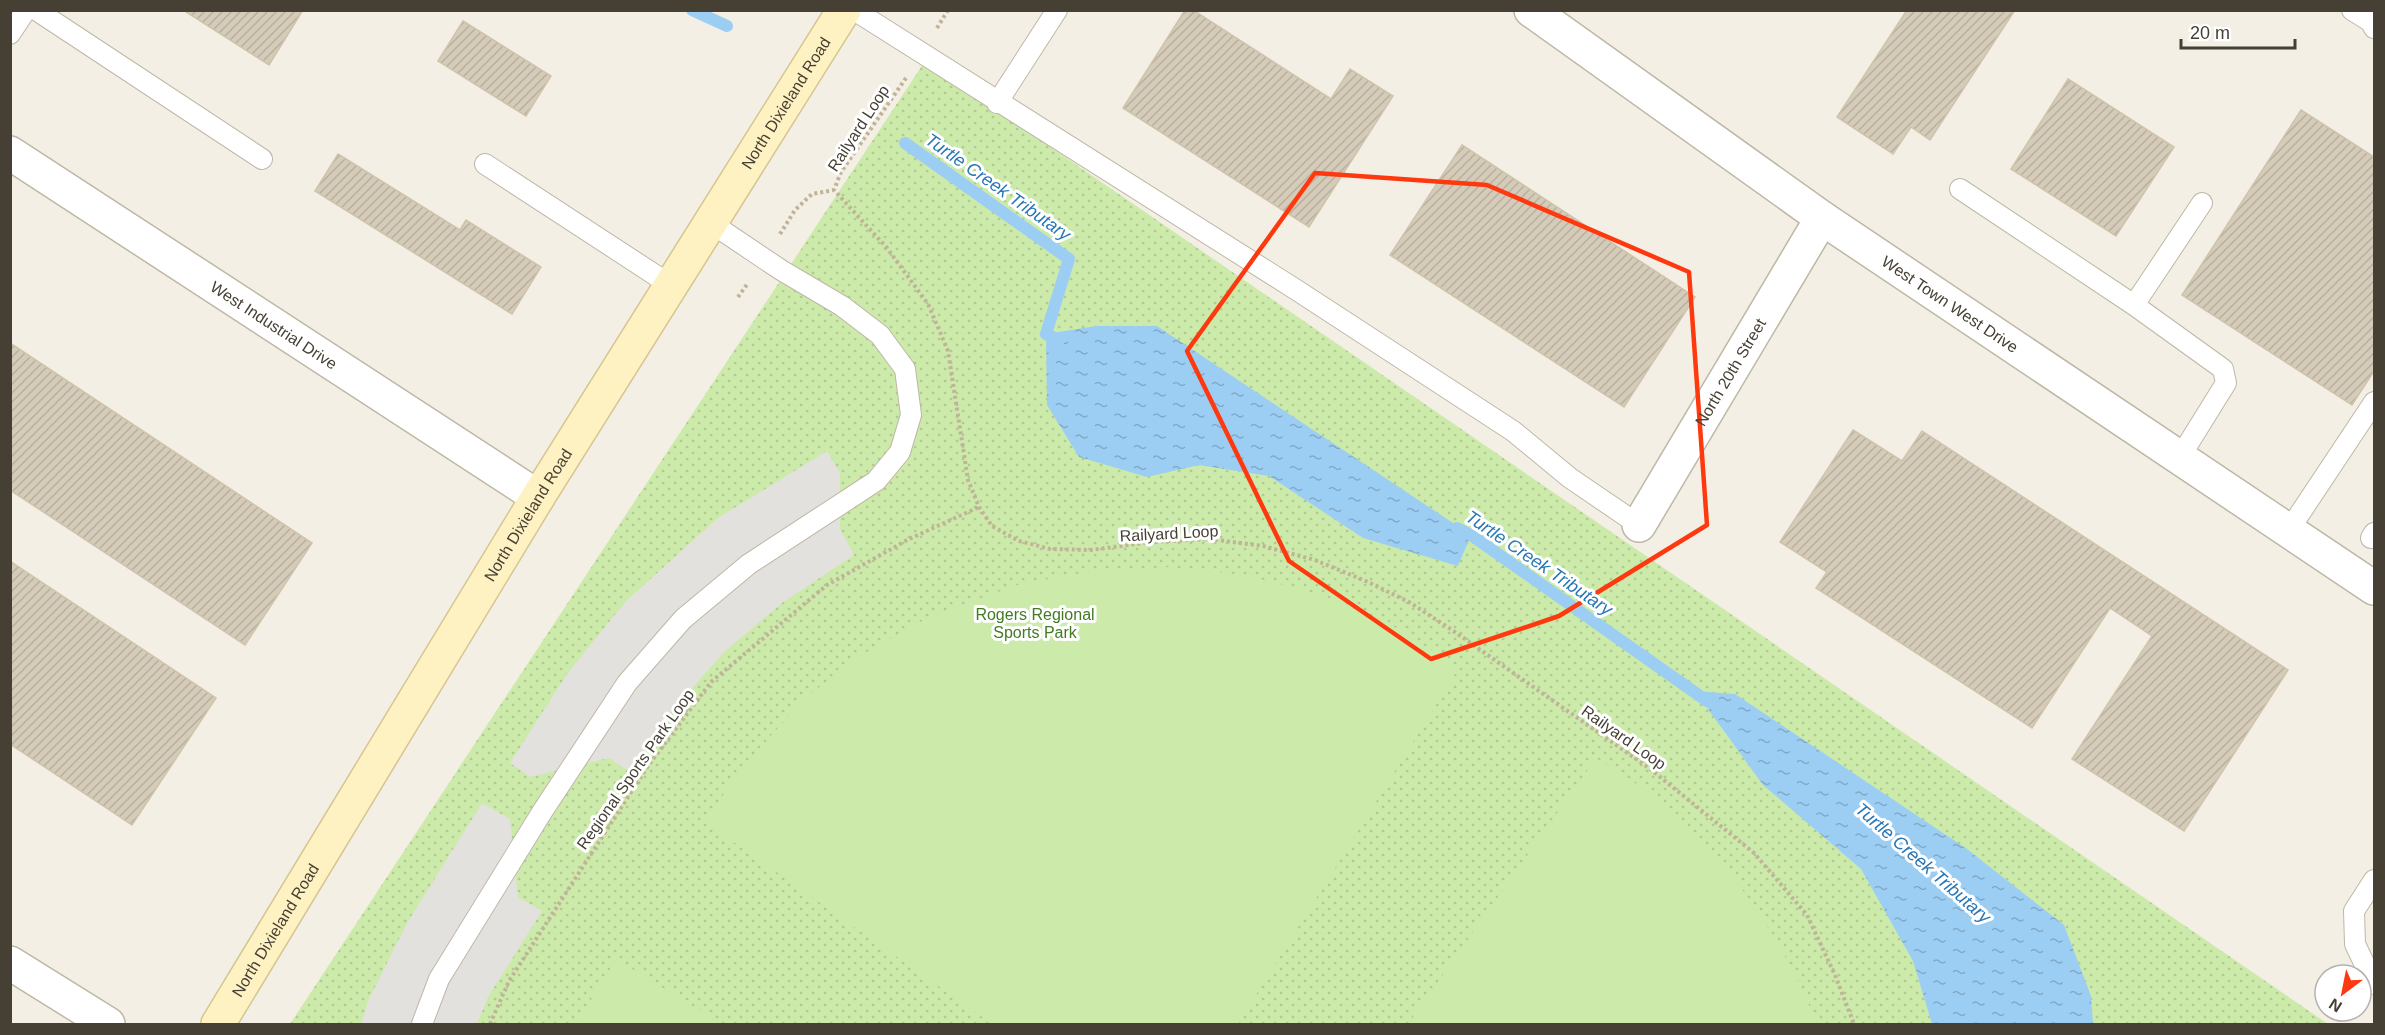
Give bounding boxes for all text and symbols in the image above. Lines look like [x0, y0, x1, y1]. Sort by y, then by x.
scale bar [2181, 12, 2295, 50]
text: 20 m [2190, 23, 2230, 43]
street label: North Dixieland Road [738, 34, 834, 172]
street label: Railyard Loop [824, 82, 892, 174]
water label: Turtle Creek Tributary [922, 129, 1075, 245]
street label: West Town West Drive [1879, 253, 2021, 356]
street label: West Industrial Drive [207, 278, 340, 373]
street label: North 20th Street [1692, 315, 1769, 429]
street label: North Dixieland Road [481, 446, 575, 584]
water label: Turtle Creek Tributary [1462, 507, 1617, 620]
street label: Railyard Loop [1119, 522, 1219, 545]
park label: Rogers Regional Sports Park [975, 606, 1095, 641]
street label: Regional Sports Park Loop [574, 686, 697, 852]
street label: Railyard Loop [1578, 702, 1669, 773]
water label: Turtle Creek Tributary [1851, 799, 1995, 928]
street label: North Dixieland Road [229, 861, 322, 1000]
north arrow [2313, 963, 2373, 1023]
text: N [2326, 995, 2345, 1016]

